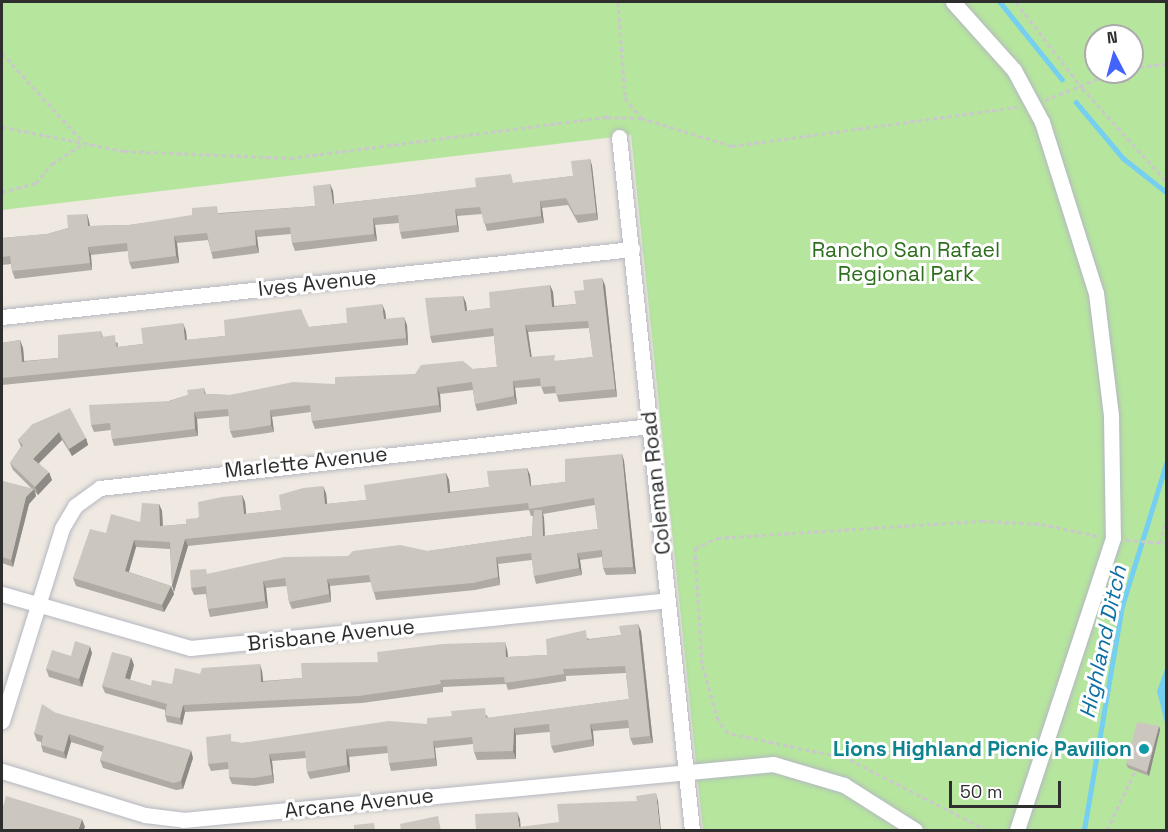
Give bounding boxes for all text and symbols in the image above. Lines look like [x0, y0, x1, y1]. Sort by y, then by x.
north arrow [1084, 24, 1144, 84]
text: N [1106, 27, 1119, 49]
park label: Rancho San Rafael Regional Park [812, 237, 1000, 287]
street label: Ives Avenue [256, 264, 378, 302]
street label: Coleman Road [636, 410, 676, 556]
street label: Marlette Avenue [223, 441, 389, 483]
water label: Highland Ditch [1074, 563, 1132, 721]
street label: Brisbane Avenue [246, 614, 416, 656]
place label: Lions Highland Picnic Pavilion [833, 736, 1132, 762]
marker: Lions Highland Picnic Pavilion [1137, 742, 1151, 756]
scale bar [952, 769, 1064, 807]
text: 50 m [960, 780, 1002, 803]
street label: Arcane Avenue [283, 783, 435, 823]

